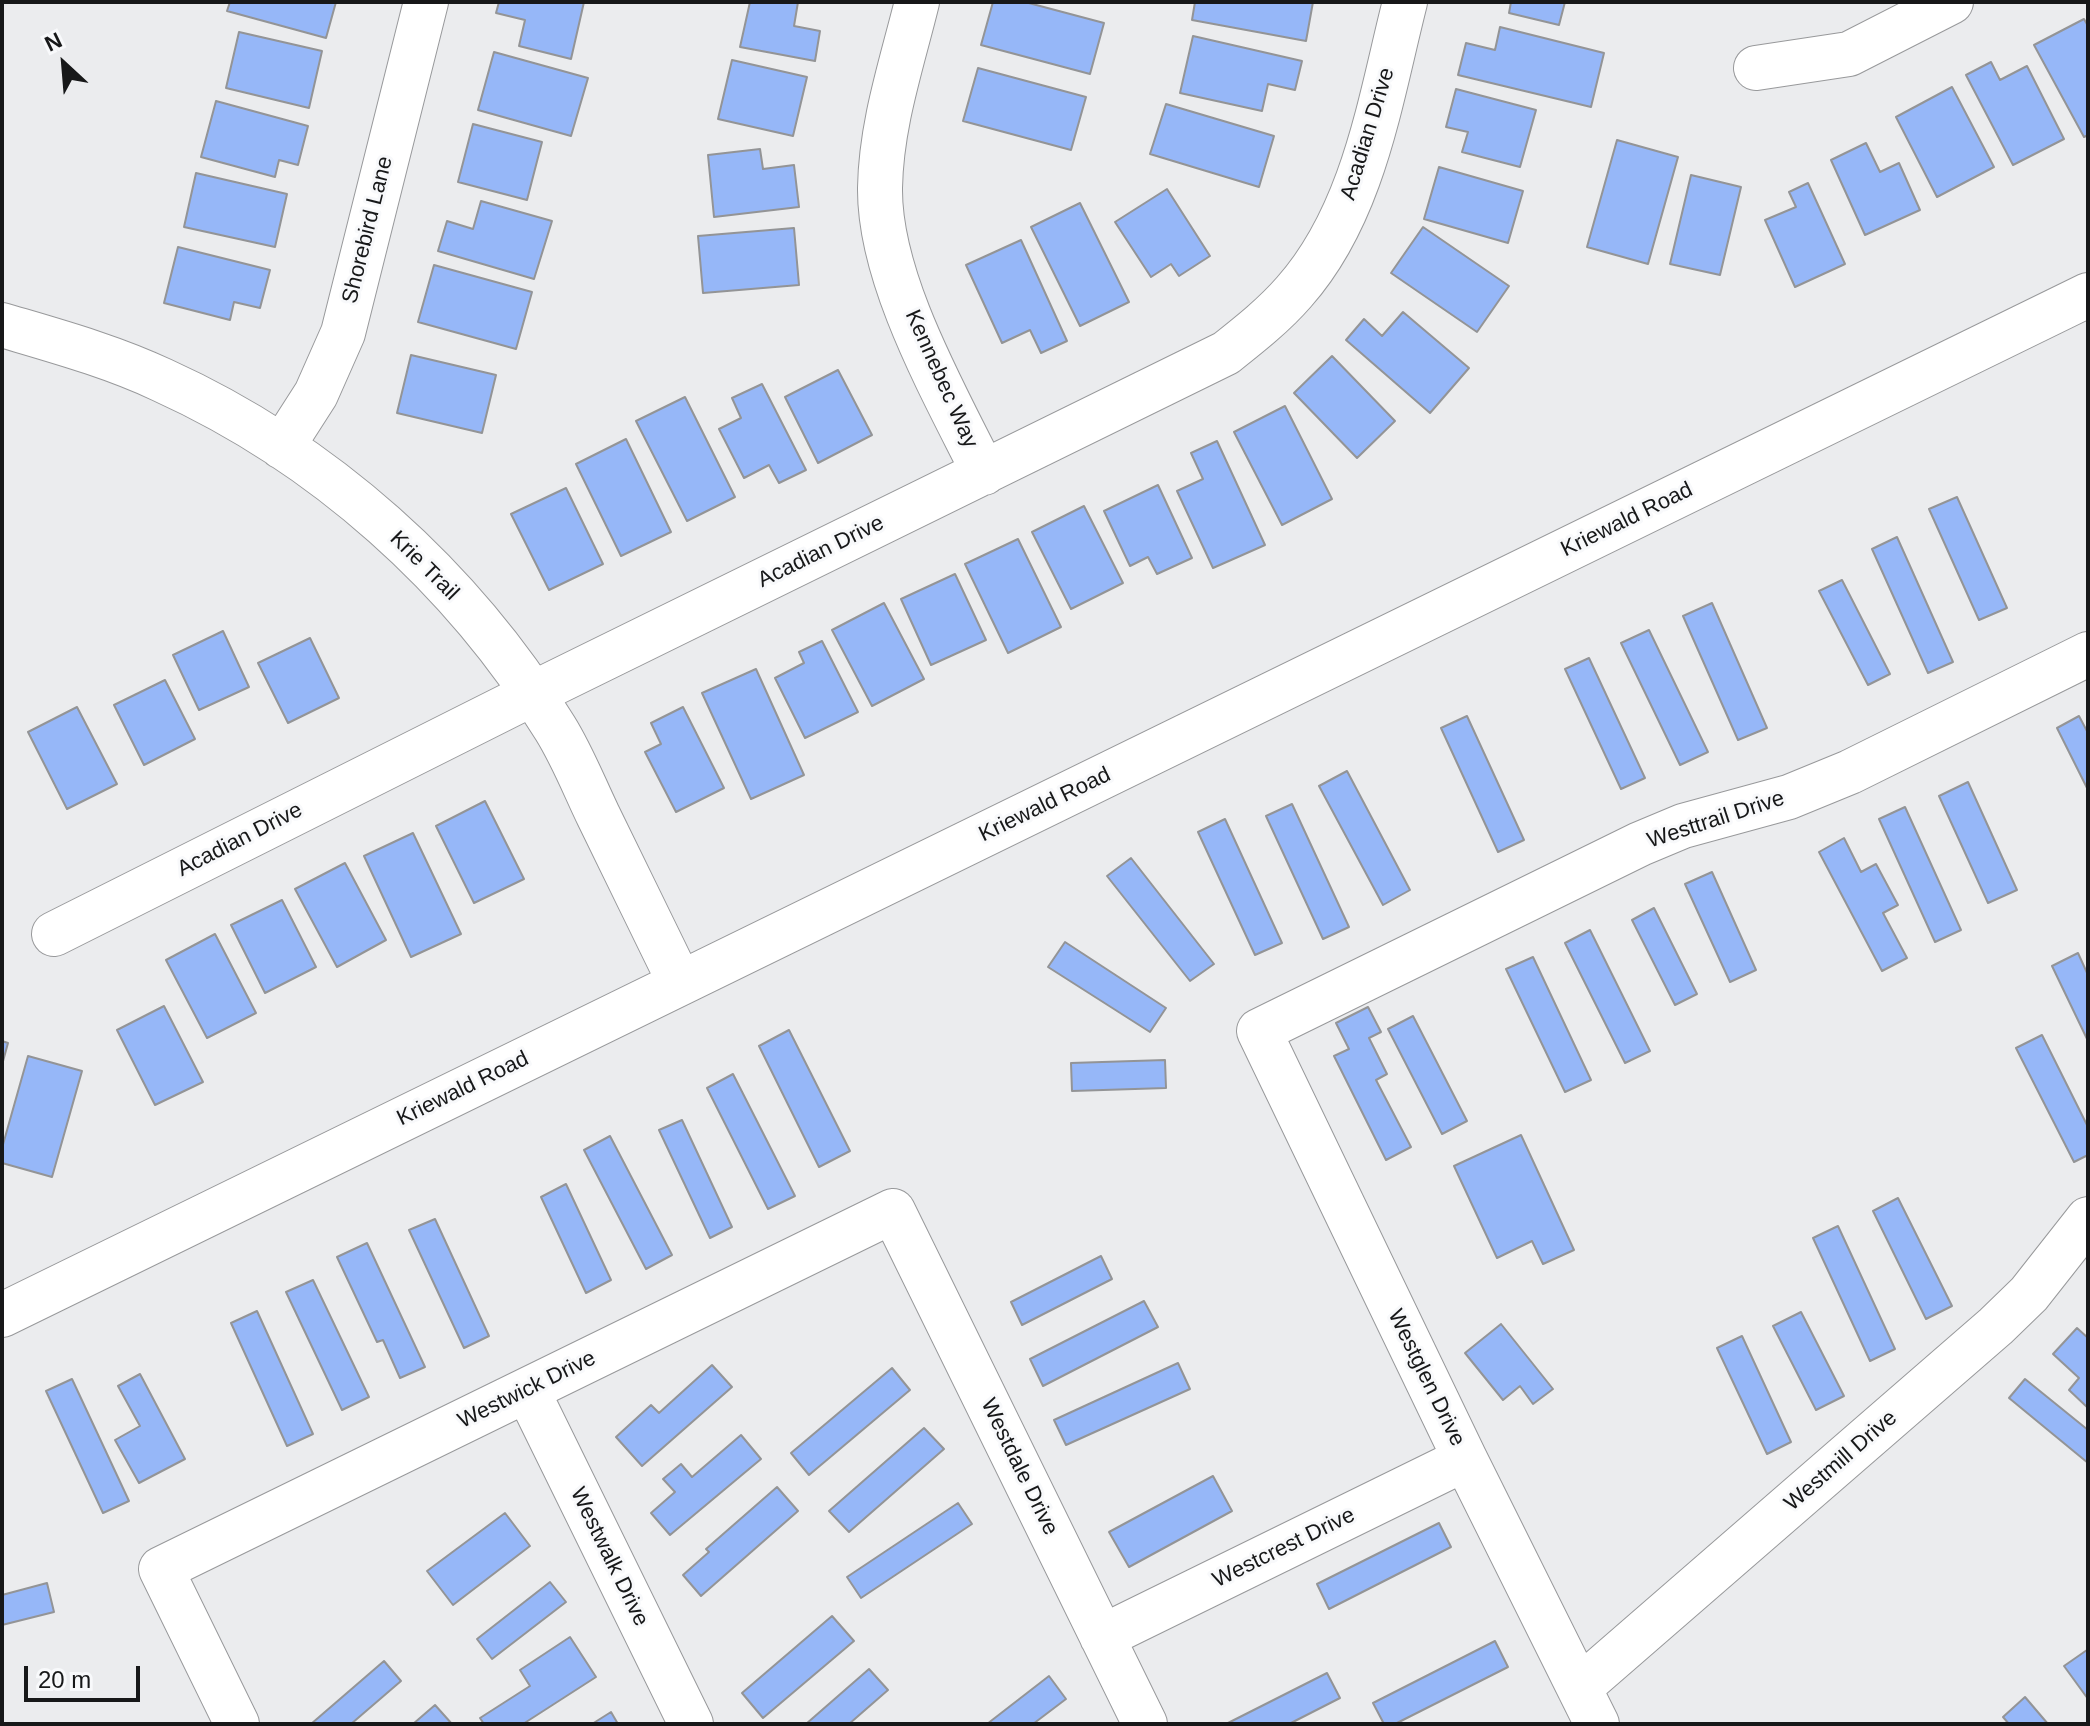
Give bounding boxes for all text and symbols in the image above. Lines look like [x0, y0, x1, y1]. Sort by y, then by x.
north arrow [24, 24, 104, 104]
text: N [41, 27, 66, 57]
street label: Acadian Drive [1335, 65, 1401, 203]
street label: Shorebird Lane [337, 154, 399, 306]
street label: Kennebec Way [899, 306, 983, 452]
street label: Kriewald Road [1557, 477, 1697, 563]
street label: Acadian Drive [754, 510, 888, 594]
street label: Krie Trail [384, 526, 464, 606]
street label: Kriewald Road [975, 762, 1115, 848]
street label: Westtrail Drive [1644, 785, 1788, 855]
street label: Acadian Drive [173, 797, 307, 883]
street label: Kriewald Road [393, 1046, 533, 1132]
street label: Westglen Drive [1382, 1305, 1470, 1451]
street label: Westwick Drive [454, 1345, 600, 1435]
street label: Westdale Drive [975, 1394, 1063, 1540]
street label: Westmill Drive [1779, 1405, 1903, 1517]
street label: Westwalk Drive [564, 1483, 654, 1631]
street label: Westcrest Drive [1209, 1502, 1359, 1594]
scale bar [28, 1650, 144, 1700]
text: 20 m [38, 1666, 91, 1693]

